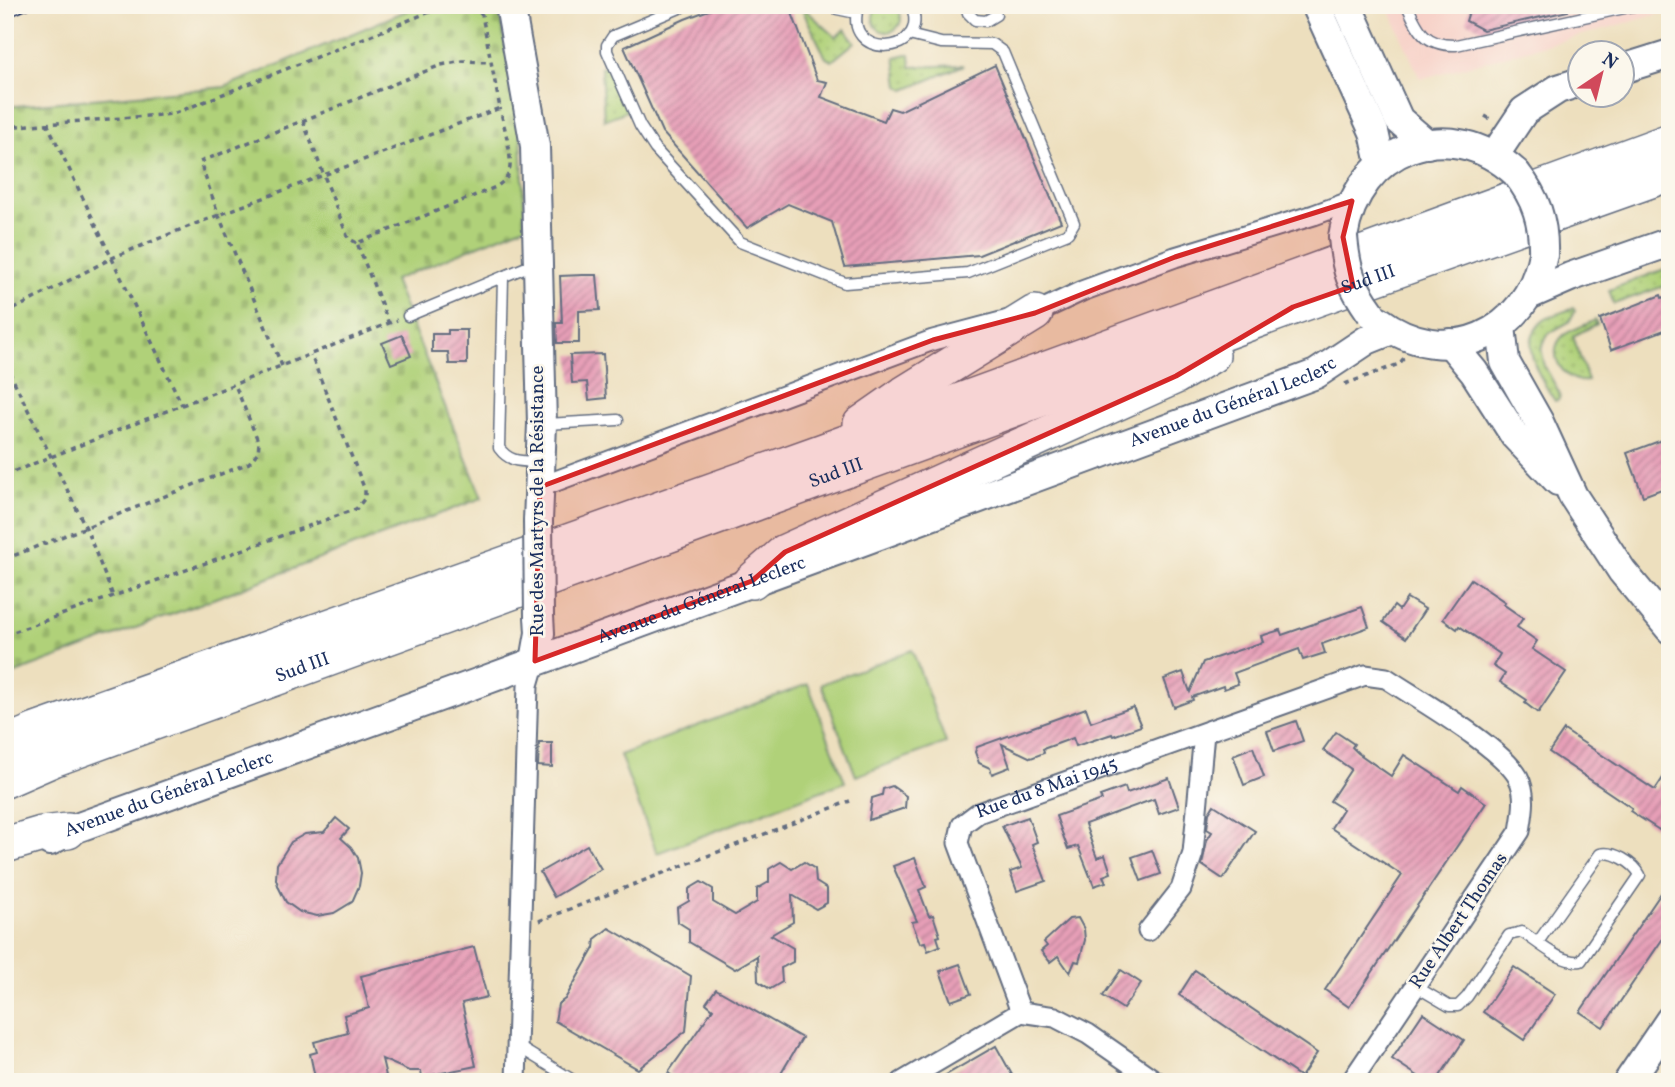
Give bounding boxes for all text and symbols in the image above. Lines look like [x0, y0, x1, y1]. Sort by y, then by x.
north arrow [1566, 38, 1636, 108]
text: N [1596, 47, 1623, 76]
street label: Sud III [1337, 259, 1399, 302]
street label: Avenue du Général Leclerc [1126, 351, 1342, 455]
street label: Rue des Martyrs de la Résistance [525, 365, 551, 637]
street label: Sud III [805, 452, 867, 495]
street label: Avenue du Général Leclerc [594, 550, 810, 651]
street label: Sud III [272, 646, 333, 690]
street label: Avenue du Général Leclerc [61, 745, 277, 844]
street label: Rue du 8 Mai 1945 [973, 751, 1121, 826]
street label: Rue Albert Thomas [1404, 848, 1514, 994]

